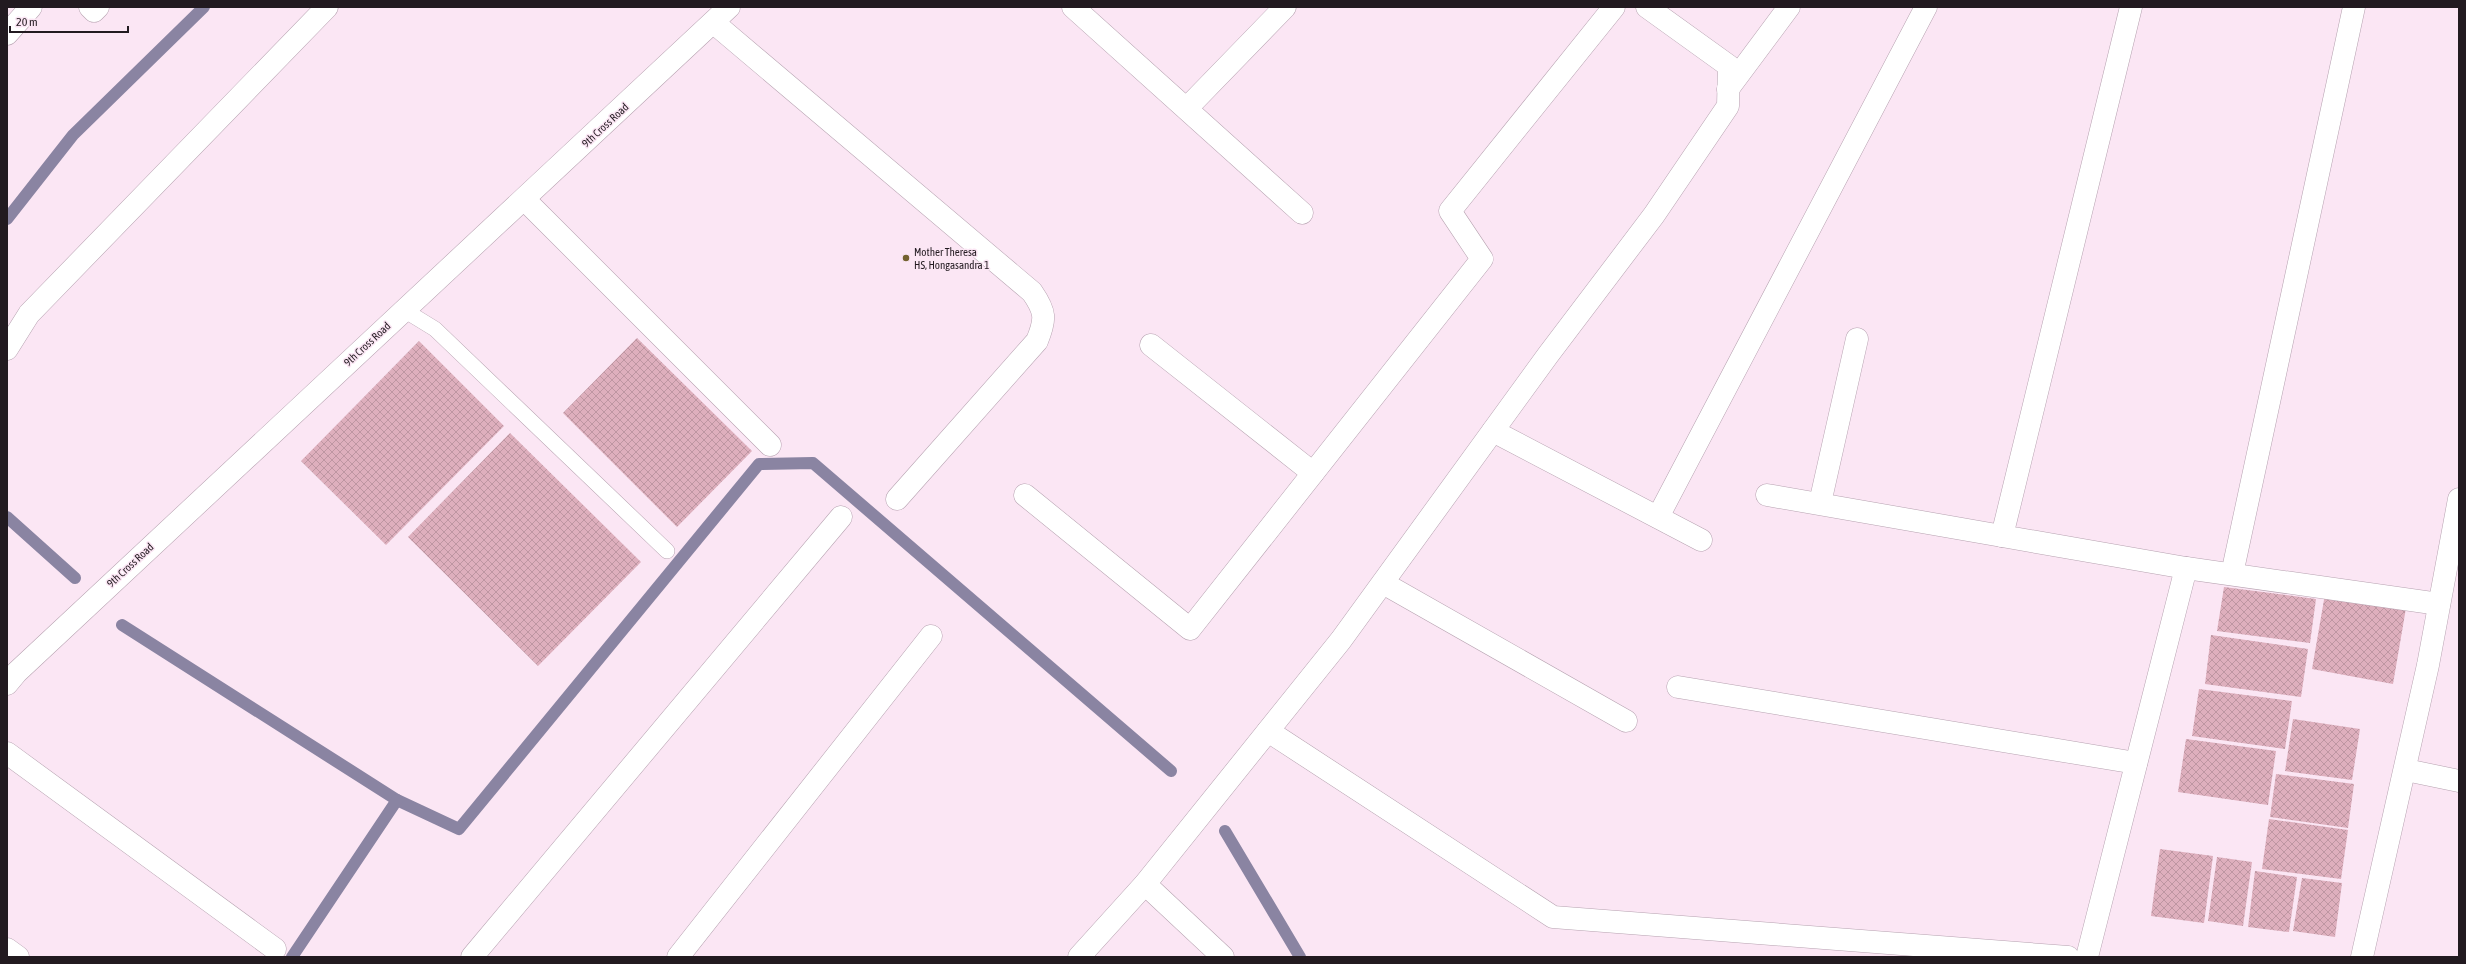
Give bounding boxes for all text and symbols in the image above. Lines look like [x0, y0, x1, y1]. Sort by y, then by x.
scale bar [10, 8, 128, 34]
text: 20 m [16, 15, 38, 29]
street label: 9th Cross Road [579, 101, 631, 149]
place label: Mother Theresa HS, Hongasandra 1 [914, 246, 989, 271]
marker: Mother Theresa HS, Hongasandra 1 [901, 253, 911, 263]
street label: 9th Cross Road [341, 320, 393, 368]
street label: 9th Cross Road [104, 541, 156, 589]

